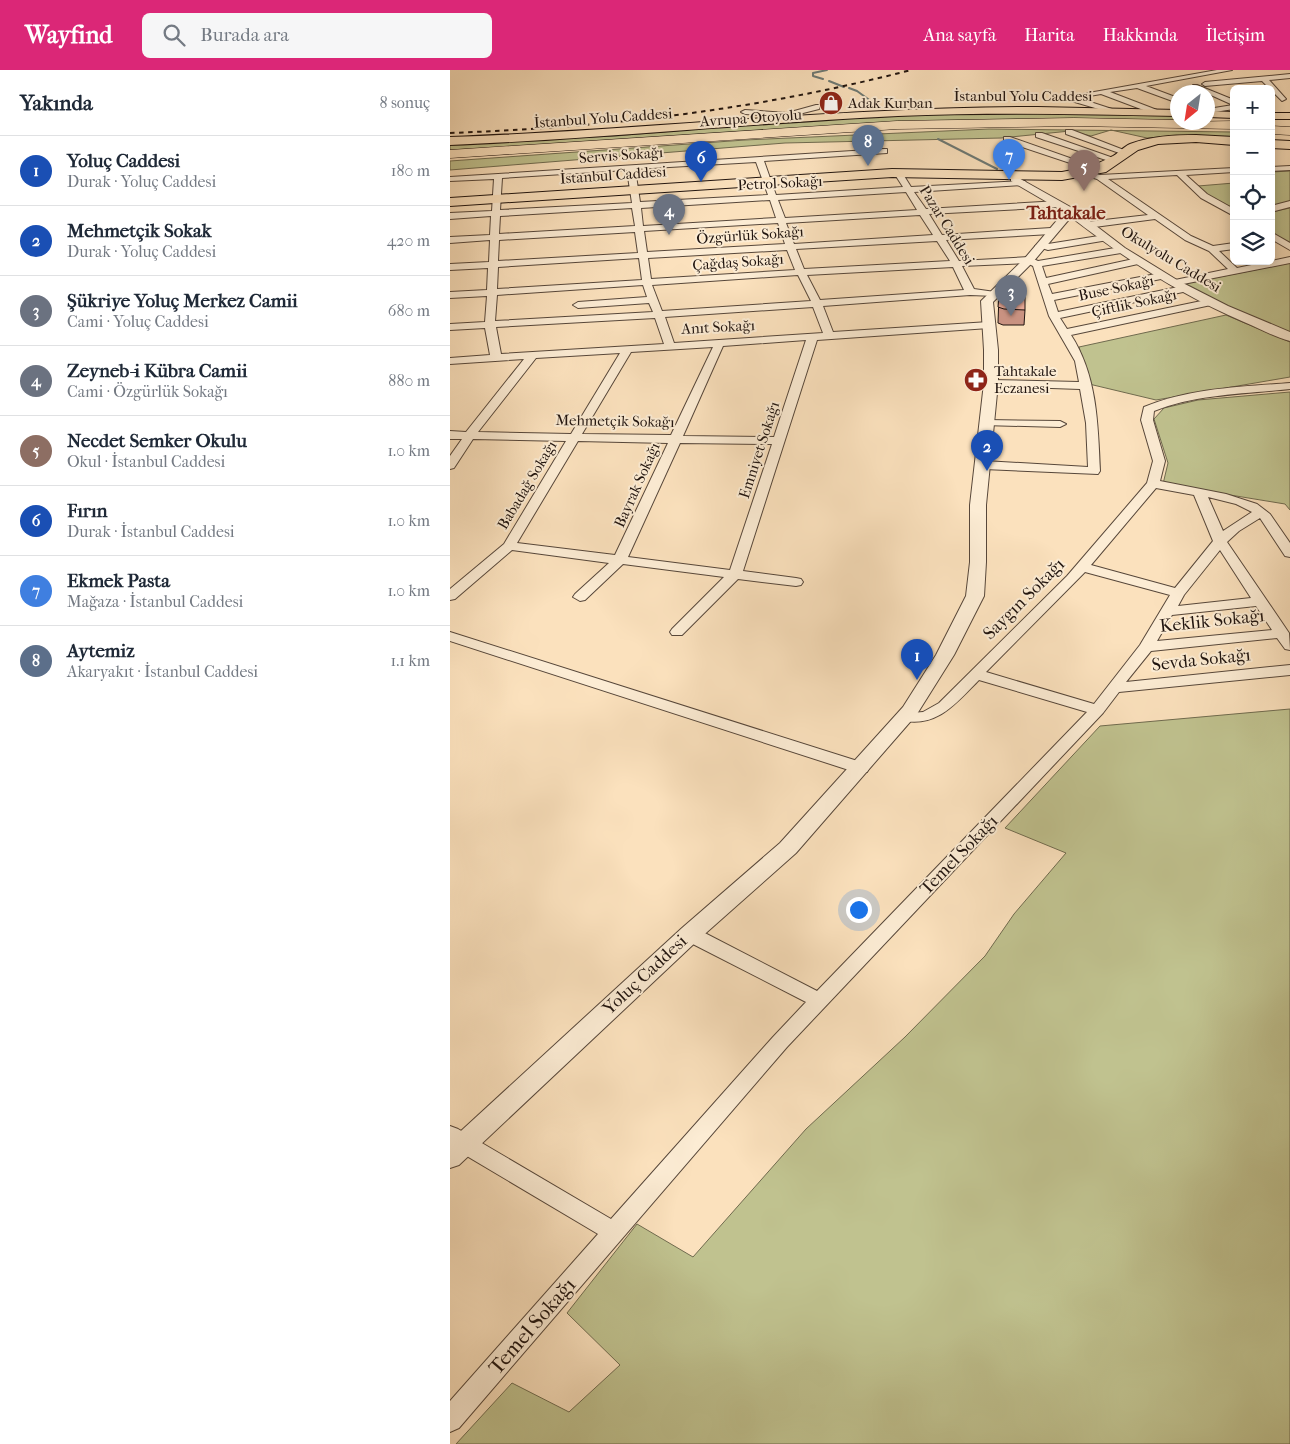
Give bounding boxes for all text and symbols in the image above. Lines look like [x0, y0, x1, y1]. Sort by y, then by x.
search box [142, 13, 492, 58]
text: Wayfind [25, 21, 112, 49]
icon: search [160, 21, 188, 49]
text: Burada ara [200, 24, 289, 46]
text: Ana sayfa [923, 25, 996, 46]
text: Harita [1024, 25, 1075, 46]
text: Hakkında [1103, 25, 1178, 46]
text: İletişim [1206, 25, 1265, 46]
north arrow [1170, 85, 1215, 130]
map controls [1230, 85, 1275, 265]
button: + [1230, 85, 1275, 130]
street label: İstanbul Yolu Caddesi [954, 87, 1093, 105]
shop icon: Adak Kurban [818, 90, 844, 116]
text: Yakında [20, 91, 93, 115]
text: 8 sonuç [379, 93, 430, 112]
place label: Adak Kurban [847, 94, 933, 112]
street label: İstanbul Yolu Caddesi [533, 104, 673, 132]
street label: Avrupa Otoyolu [698, 105, 803, 131]
pin: 8 [852, 125, 884, 166]
button: − [1230, 130, 1275, 175]
pin: 7 [993, 139, 1025, 180]
pin: 6 [685, 141, 717, 182]
street label: Servis Sokağı [578, 143, 664, 167]
text: Yoluç Caddesi [67, 150, 180, 172]
pin: 5 [1068, 150, 1100, 191]
text: 1 [33, 161, 39, 180]
text: 180 m [391, 161, 430, 180]
street label: İstanbul Caddesi [559, 162, 667, 188]
text: Durak · Yoluç Caddesi [67, 172, 216, 191]
street label: Petrol Sokağı [737, 172, 823, 194]
button: locate [1230, 175, 1275, 220]
street label: Pazar Caddesi [916, 182, 979, 268]
pin: 4 [653, 194, 685, 235]
district label: Tahtakale [1025, 202, 1106, 224]
text: Mehmetçik Sokak [67, 220, 212, 242]
button: layers [1230, 220, 1275, 265]
street label: Özgürlük Sokağı [696, 222, 805, 248]
street label: Okulyolu Caddesi [1118, 222, 1225, 296]
text: 2 [32, 231, 40, 250]
text: 420 m [387, 231, 430, 250]
text: Durak · Yoluç Caddesi [67, 242, 216, 261]
street label: Çağdaş Sokağı [692, 250, 785, 274]
street label: Buse Sokağı [1077, 271, 1156, 305]
pin: 3 [995, 275, 1027, 316]
street label: Çiftlik Sokağı [1090, 285, 1179, 321]
text: Şükriye Yoluç Merkez Camii [67, 290, 298, 312]
text: 3 [33, 301, 39, 320]
text: 680 m [388, 301, 430, 320]
text: Cami · Yoluç Caddesi [67, 312, 209, 331]
street label: Anıt Sokağı [680, 316, 756, 338]
text: Zeyneb-i Kübra Camii [67, 360, 247, 382]
place label: Tahtakale Eczanesi [994, 362, 1057, 397]
pharmacy icon: Tahtakale Eczanesi [963, 367, 989, 393]
text: 4 [31, 371, 41, 390]
text: 880 m [388, 371, 430, 390]
text: Cami · Özgürlük Sokağı [67, 382, 228, 401]
street label: Emniyet Sokağı [735, 399, 783, 501]
street label: Mehmetçik Sokağı [555, 411, 675, 431]
text: Necdet Semker Okulu [67, 430, 247, 452]
pin: 2 [971, 430, 1003, 471]
street label: Babadağ Sokağı [493, 437, 561, 533]
street label: Bayrak Sokağı [610, 439, 664, 530]
text: 5 [33, 441, 39, 460]
text: 1.0 km [387, 441, 430, 460]
text: Okul · İstanbul Caddesi [67, 452, 225, 471]
text: Fırın [67, 500, 108, 522]
text: 6 [32, 511, 40, 530]
text: 1.0 km [387, 511, 430, 530]
text: Durak · İstanbul Caddesi [67, 522, 235, 541]
street label: Saygın Sokağı [979, 553, 1070, 644]
text: Ekmek Pasta [67, 570, 170, 592]
text: 7 [32, 581, 40, 600]
text: 1.0 km [387, 581, 430, 600]
text: Mağaza · İstanbul Caddesi [67, 592, 243, 611]
street label: Keklik Sokağı [1159, 605, 1266, 637]
pin: 1 [901, 639, 933, 680]
text: Aytemiz [67, 640, 135, 662]
street label: Sevda Sokağı [1150, 644, 1252, 676]
text: 8 [32, 651, 40, 670]
text: 1.1 km [391, 651, 430, 670]
text: Akaryakıt · İstanbul Caddesi [67, 662, 258, 681]
street label: Temel Sokağı [916, 810, 1003, 899]
your location [846, 897, 872, 923]
street label: Yoluç Caddesi [598, 930, 692, 1020]
street label: Temel Sokağı [484, 1273, 580, 1379]

